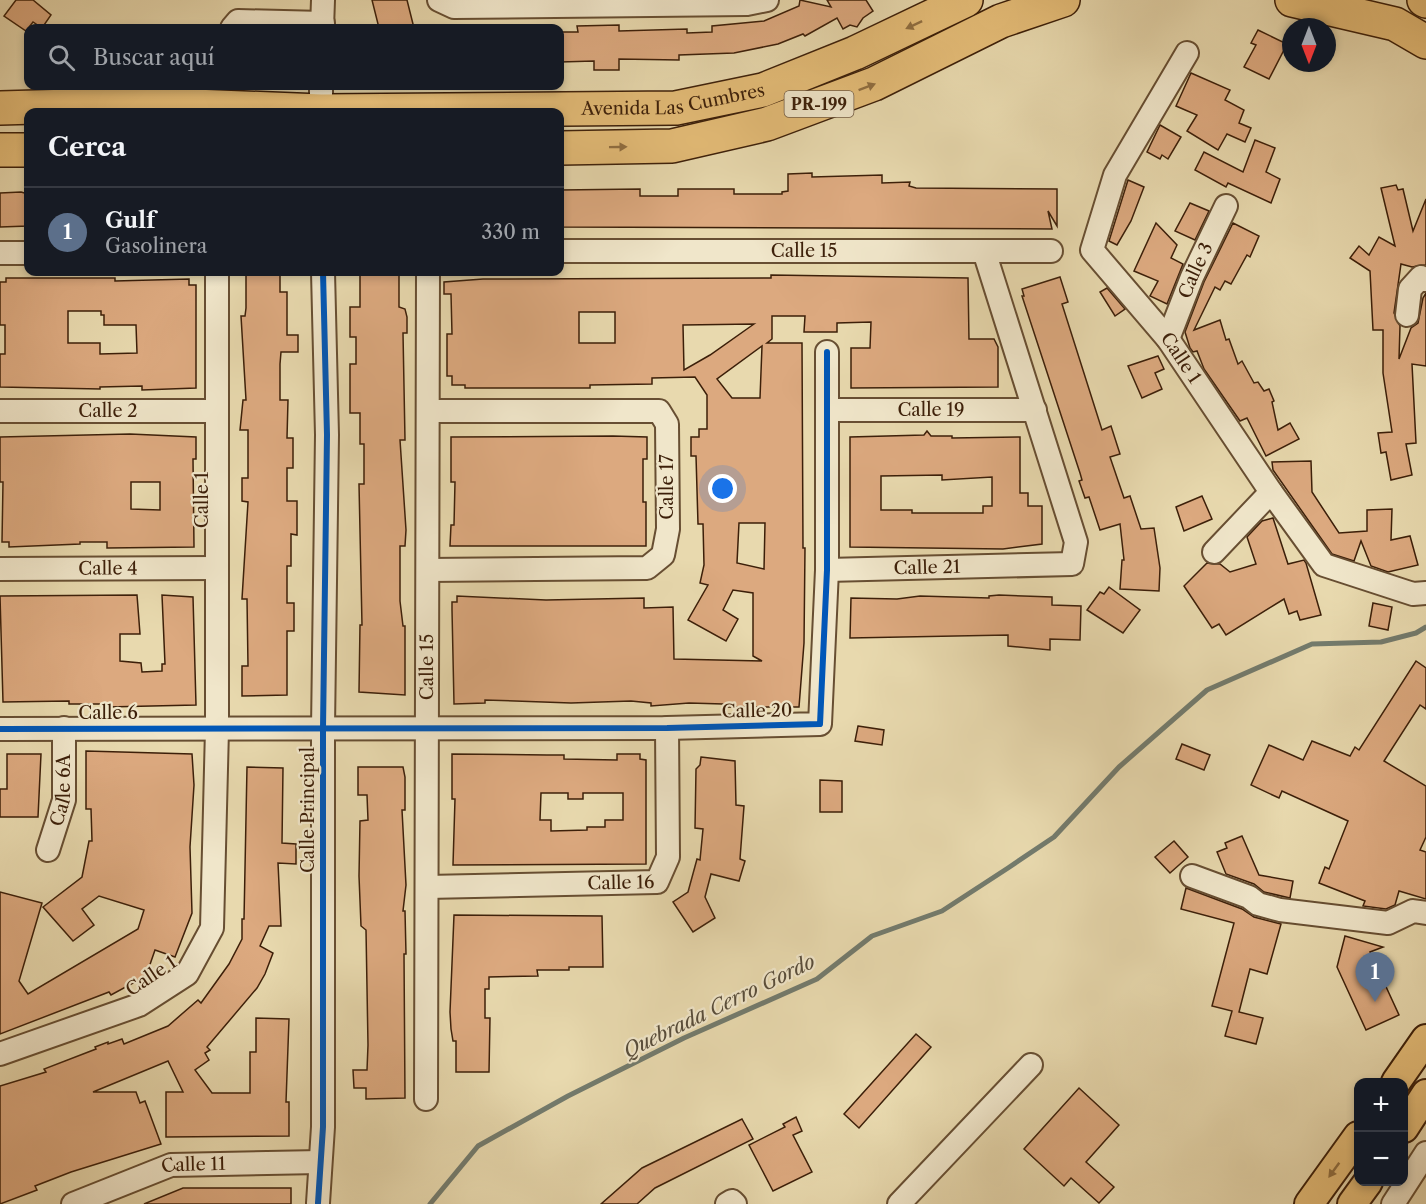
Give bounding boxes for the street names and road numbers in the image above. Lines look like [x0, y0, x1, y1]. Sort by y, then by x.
street label: Avenida Las Cumbres [580, 79, 767, 120]
road number: PR-199 [784, 91, 854, 117]
street label: Calle 3 [1174, 239, 1218, 301]
street label: Calle 15 [771, 240, 837, 262]
street label: Calle 1 [1156, 328, 1206, 388]
street label: Calle 19 [897, 399, 965, 421]
street label: Calle 2 [78, 400, 138, 422]
street label: Calle 17 [656, 454, 678, 520]
street label: Calle 1 [191, 471, 213, 528]
street label: Calle 21 [893, 556, 961, 579]
street label: Calle 4 [78, 557, 138, 580]
street label: Calle 15 [416, 634, 438, 700]
street label: Calle 20 [721, 699, 793, 723]
street label: Calle 6 [78, 702, 138, 724]
street label: Calle Principal [297, 747, 319, 873]
street label: Calle 6A [45, 753, 75, 829]
street label: Calle 16 [587, 871, 655, 895]
street label: Calle 1 [121, 951, 181, 1001]
street label: Calle 11 [158, 1153, 226, 1179]

